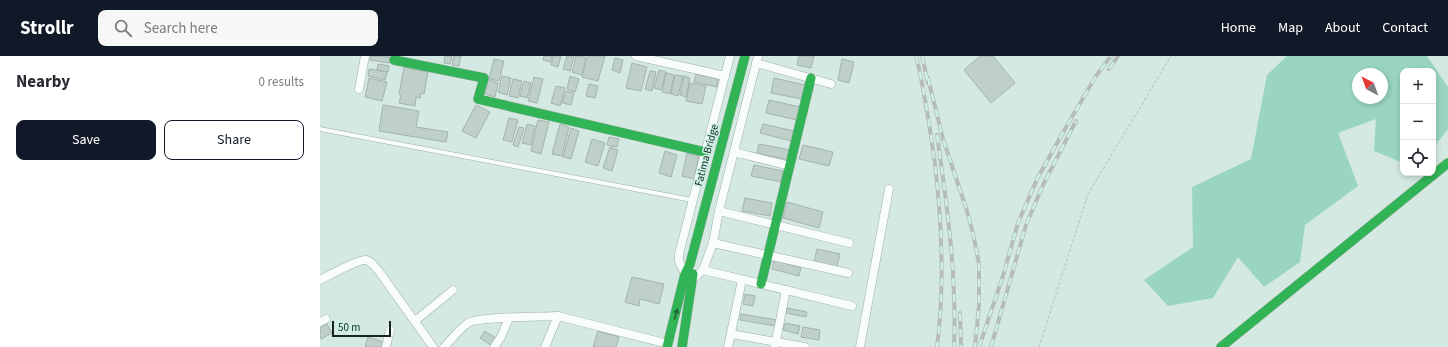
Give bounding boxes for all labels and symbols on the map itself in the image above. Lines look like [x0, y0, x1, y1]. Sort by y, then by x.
north arrow [1352, 68, 1388, 104]
street label: Fatima Bridge [691, 122, 722, 188]
one-way arrow [673, 308, 679, 320]
scale bar [332, 319, 391, 338]

